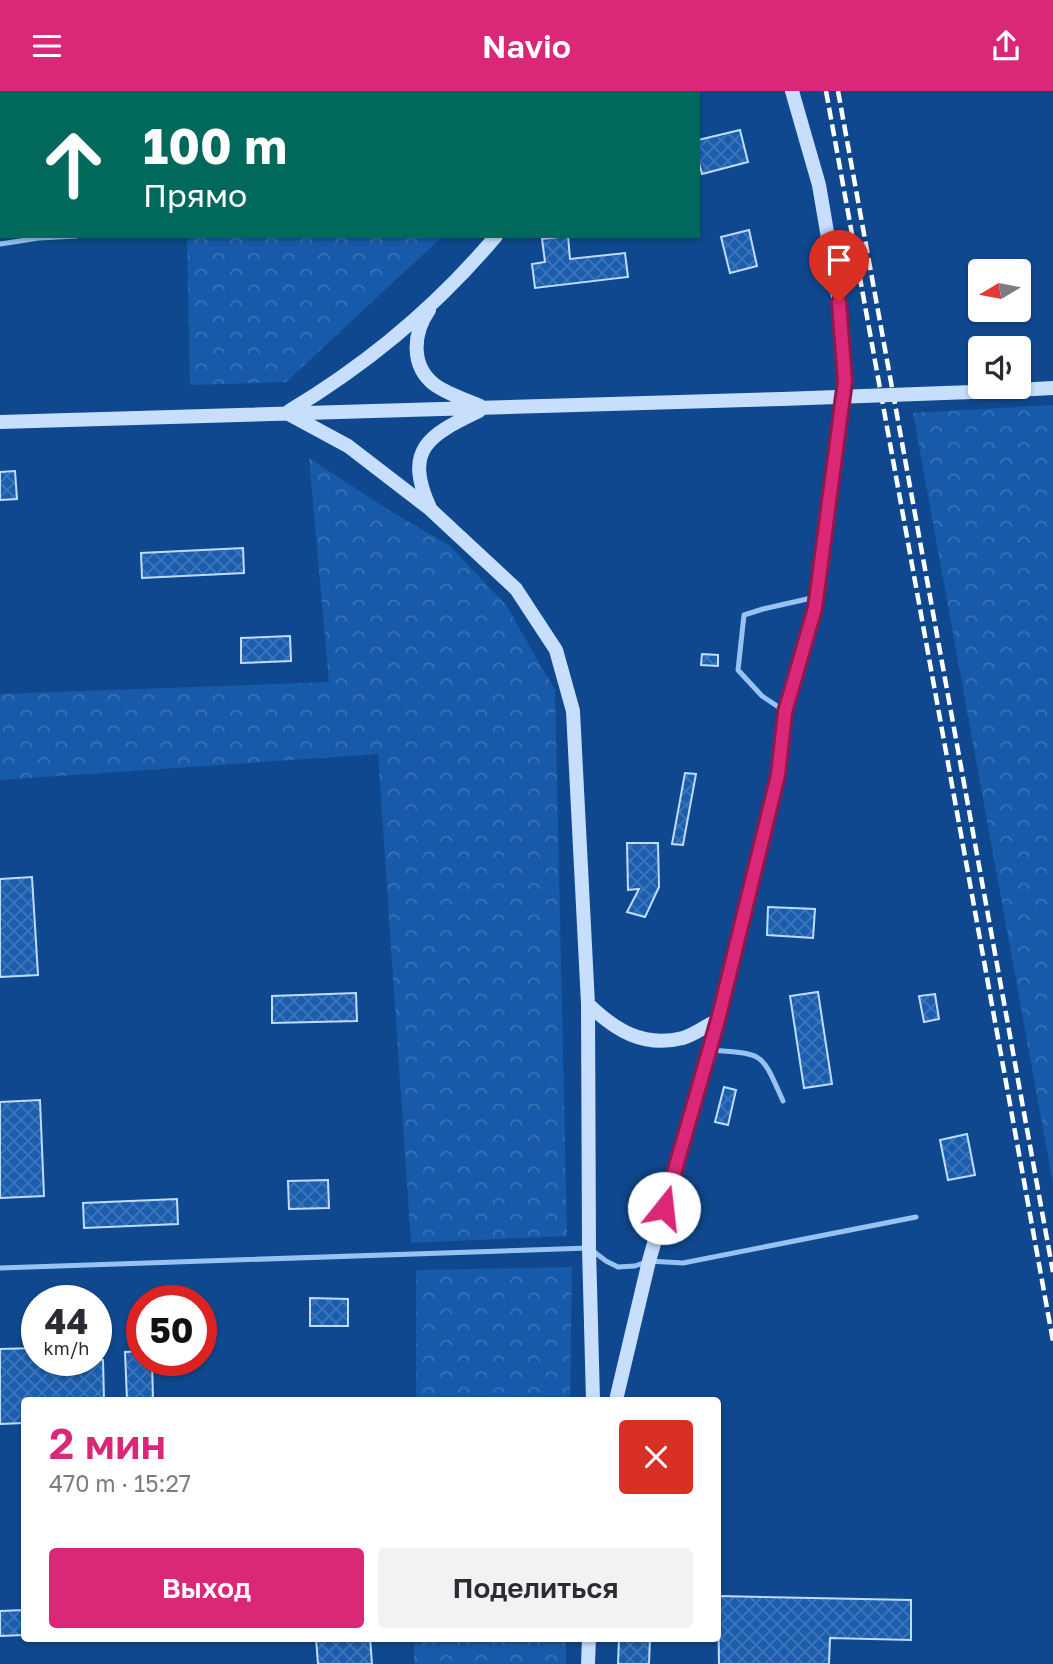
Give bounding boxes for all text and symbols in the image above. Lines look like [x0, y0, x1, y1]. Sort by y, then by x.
icon: menu [28, 27, 66, 65]
text: Navio [482, 27, 571, 65]
icon: share [987, 27, 1025, 65]
text: 100 m [143, 116, 287, 175]
icon: ahead [28, 119, 119, 210]
text: Прямо [143, 176, 247, 214]
pin [809, 230, 869, 302]
icon: arrive [820, 241, 858, 279]
north arrow [968, 259, 1031, 322]
map controls [968, 259, 1031, 399]
button: sound [968, 336, 1031, 399]
position arrow [627, 1171, 701, 1245]
speed limit sign: 50 [126, 1285, 217, 1376]
text: 44 [45, 1300, 88, 1342]
text: km/h [44, 1337, 89, 1359]
text: 2 мин [49, 1418, 166, 1468]
button: close [619, 1420, 693, 1494]
text: 470 m · 15:27 [49, 1469, 191, 1497]
button: Выход [49, 1548, 364, 1628]
button: Поделиться [378, 1548, 693, 1628]

